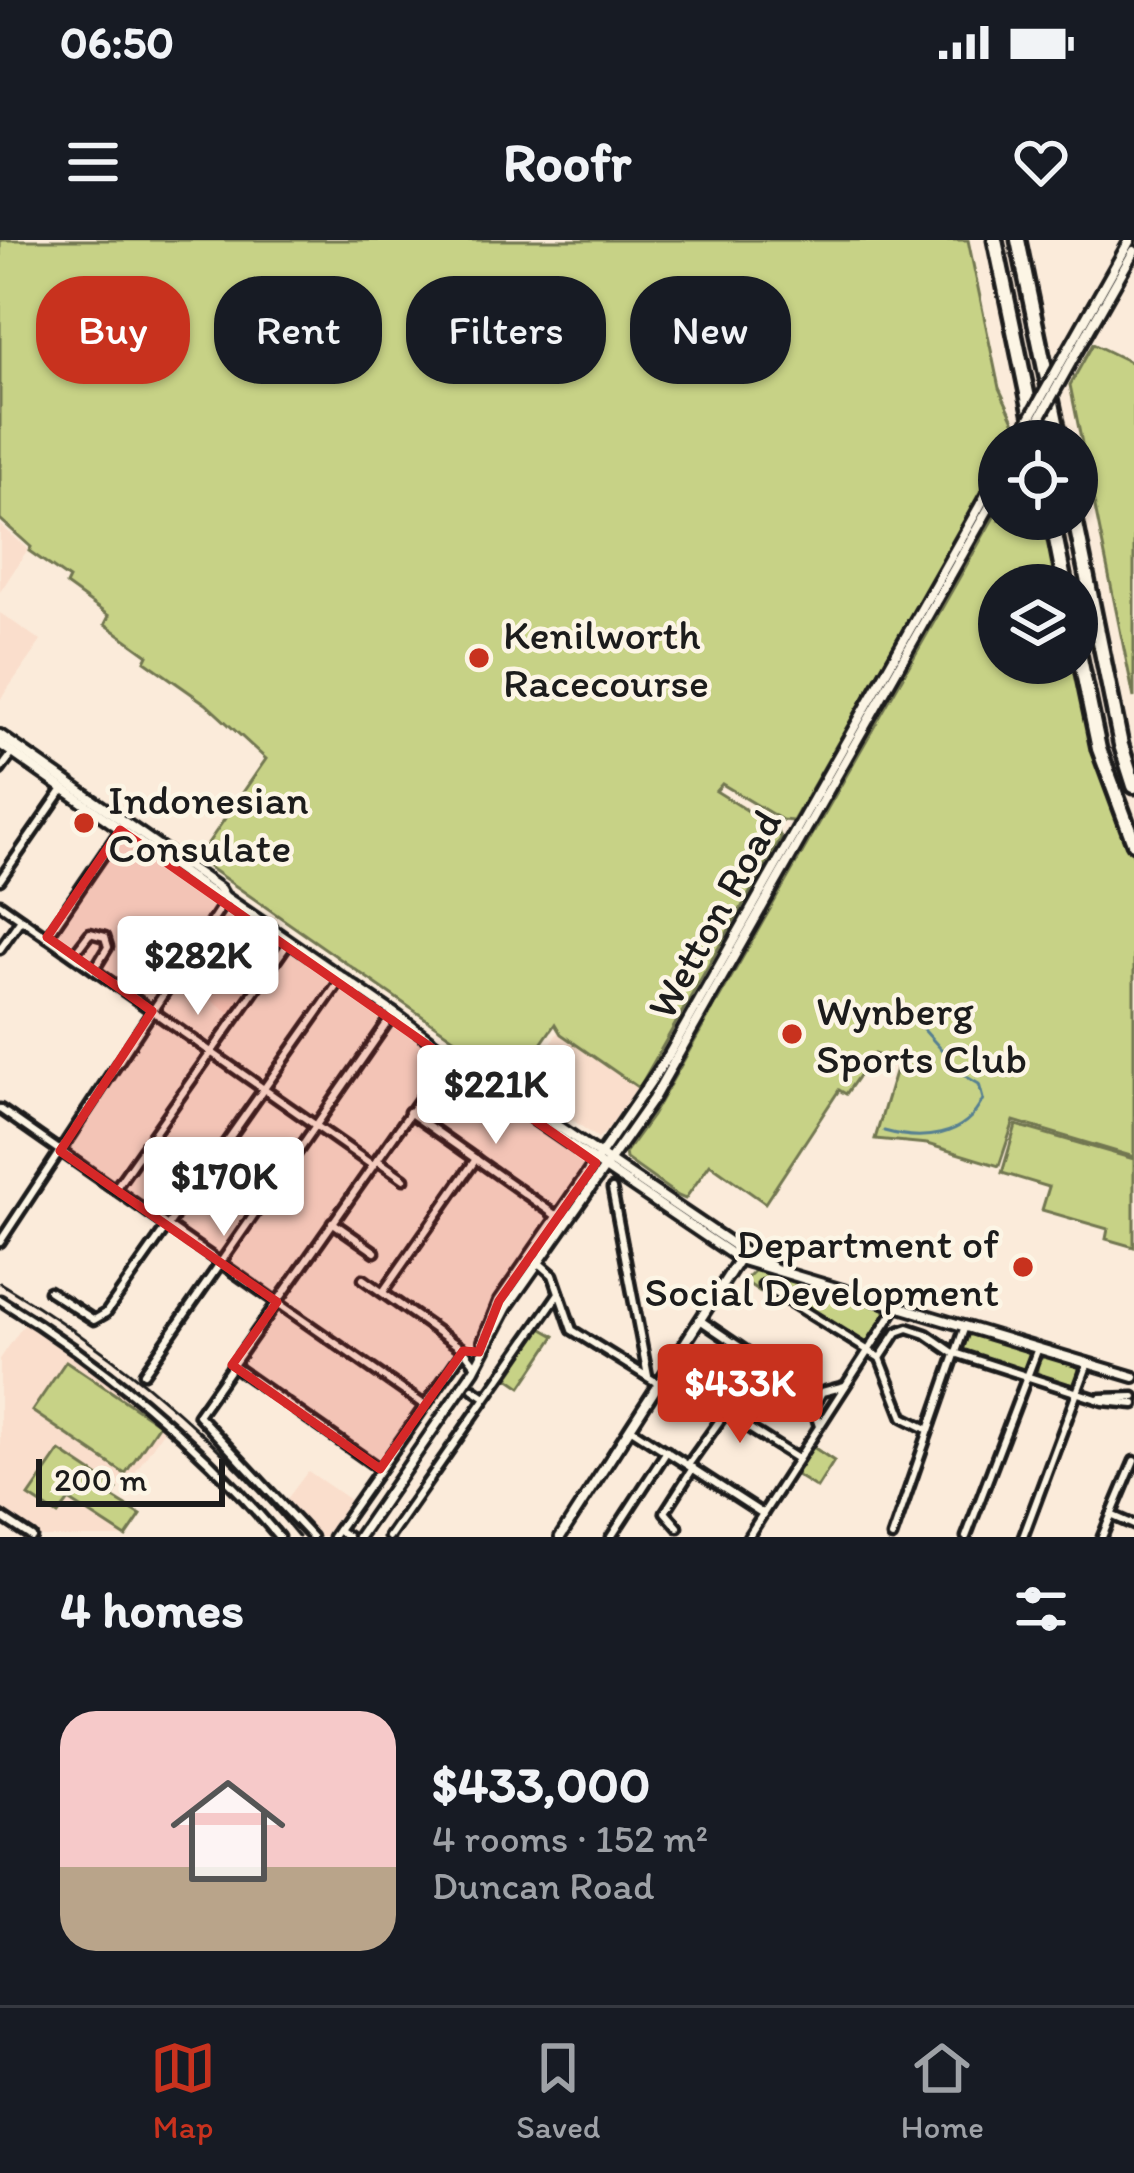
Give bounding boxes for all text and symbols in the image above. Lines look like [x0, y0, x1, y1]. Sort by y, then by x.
text: 06:50 [60, 15, 174, 69]
icon: menu [60, 129, 126, 195]
icon: heart [1008, 129, 1074, 195]
text: Roofr [503, 130, 631, 195]
chip: Buy [36, 276, 190, 384]
chip: Rent [214, 276, 382, 384]
chip: Filters [406, 276, 606, 384]
chip: New [630, 276, 791, 384]
map controls [978, 420, 1098, 684]
button: locate [978, 420, 1098, 540]
button: layers [978, 564, 1098, 684]
place label: Kenilworth Racecourse [503, 609, 709, 708]
marker: Kenilworth Racecourse [466, 645, 492, 671]
place label: Indonesian Consulate [108, 774, 309, 873]
street label: Wetton Road [636, 801, 792, 1027]
marker: Indonesian Consulate [71, 810, 97, 836]
pin: $282K [114, 916, 282, 1018]
text: $282K [144, 931, 252, 978]
place label: Wynberg Sports Club [816, 985, 1027, 1084]
marker: Wynberg Sports Club [779, 1021, 805, 1047]
pin: $221K [412, 1045, 580, 1147]
text: $221K [444, 1060, 548, 1107]
pin: $170K [140, 1137, 308, 1239]
text: $170K [171, 1152, 277, 1199]
place label: Department of Social Development [644, 1218, 999, 1317]
marker: Department of Social Development [1010, 1254, 1036, 1280]
pin: $433K [656, 1344, 824, 1446]
text: $433K [685, 1359, 795, 1406]
scale bar [36, 1453, 225, 1506]
text: 200 m [54, 1460, 147, 1499]
icon: filters [1008, 1576, 1074, 1642]
text: 4 homes [60, 1579, 244, 1640]
text: $433,000 [432, 1754, 650, 1815]
icon: home [156, 1759, 300, 1903]
text: 4 rooms · 152 m² [432, 1815, 708, 1862]
text: Duncan Road [432, 1862, 654, 1909]
tab: Map [150, 2035, 216, 2146]
tab: Saved [516, 2035, 600, 2146]
tab: Home [901, 2035, 984, 2146]

